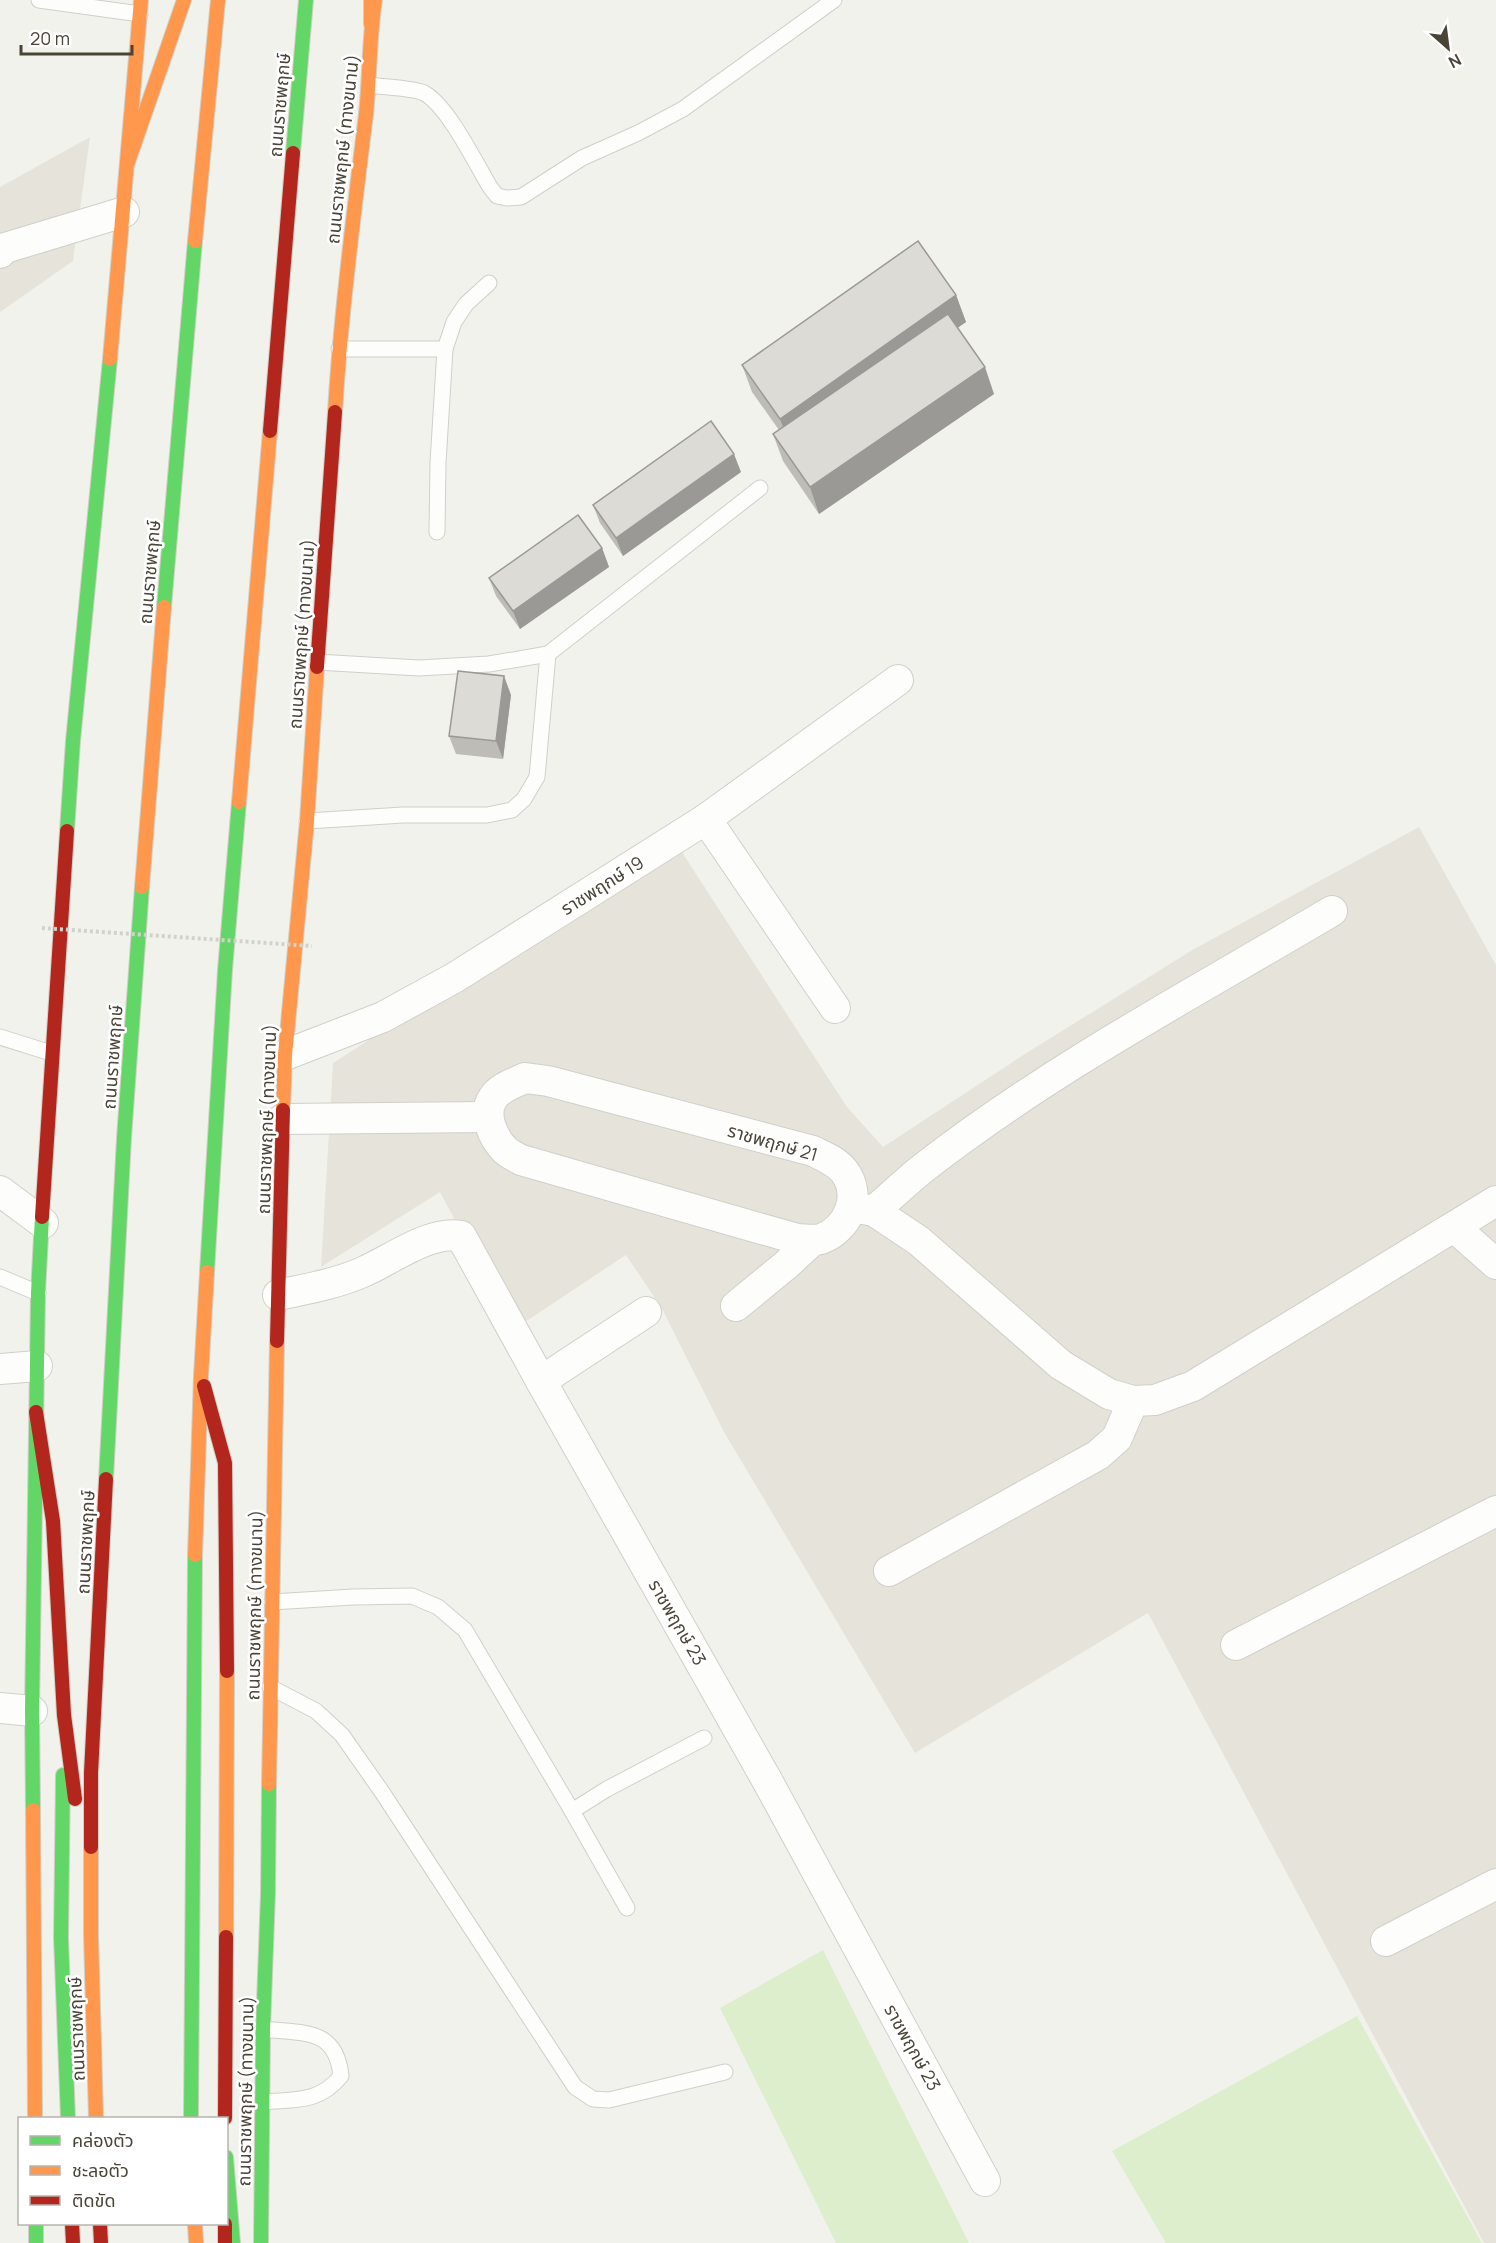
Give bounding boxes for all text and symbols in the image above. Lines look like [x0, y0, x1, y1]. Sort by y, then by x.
scale bar [21, 18, 132, 56]
north arrow [1418, 18, 1478, 78]
text: 20 m [30, 26, 70, 50]
text: N [1445, 49, 1465, 74]
street label: ถนนราชพฤกษ์ [262, 52, 296, 158]
street label: ถนนราชพฤกษ์ (ทางขนาน) [320, 53, 364, 245]
street label: ถนนราชพฤกษ์ [132, 519, 166, 625]
street label: ถนนราชพฤกษ์ (ทางขนาน) [282, 538, 320, 730]
street label: ราชพฤกษ์ 19 [556, 850, 648, 920]
street label: ถนนราชพฤกษ์ [96, 1004, 128, 1110]
street label: ถนนราชพฤกษ์ (ทางขนาน) [251, 1023, 281, 1215]
street label: ราชพฤกษ์ 21 [725, 1118, 821, 1166]
street label: ถนนราชพฤกษ์ [70, 1489, 100, 1595]
street label: ถนนราชพฤกษ์ (ทางขนาน) [240, 1509, 268, 1701]
street label: ราชพฤกษ์ 23 [644, 1575, 712, 1669]
street label: ถนนราชพฤกษ์ [62, 1976, 90, 2082]
street label: ถนนราชพฤกษ์ (ทางขนาน) [231, 1995, 259, 2187]
street label: ราชพฤกษ์ 23 [879, 1999, 947, 2095]
legend [18, 2117, 228, 2225]
text: คล่องตัว [72, 2128, 134, 2152]
text: ชะลอตัว [72, 2158, 129, 2182]
text: ติดขัด [72, 2188, 115, 2212]

